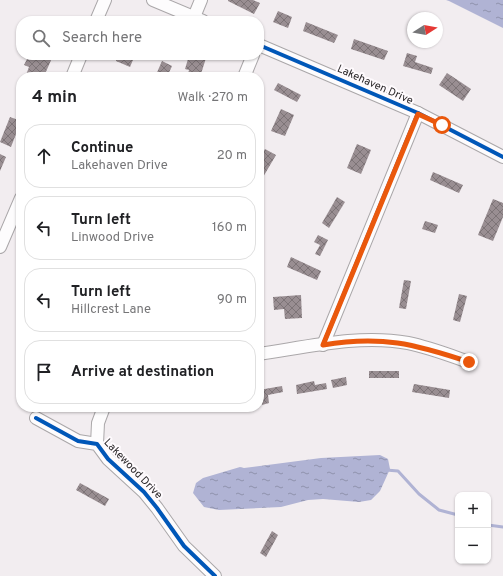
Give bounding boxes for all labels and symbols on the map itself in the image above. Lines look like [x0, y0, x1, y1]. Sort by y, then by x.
north arrow [407, 12, 443, 48]
street label: Lakehaven Drive [335, 62, 415, 108]
route start [433, 116, 451, 134]
route end [460, 353, 478, 371]
street label: Lakewood Drive [101, 436, 165, 502]

